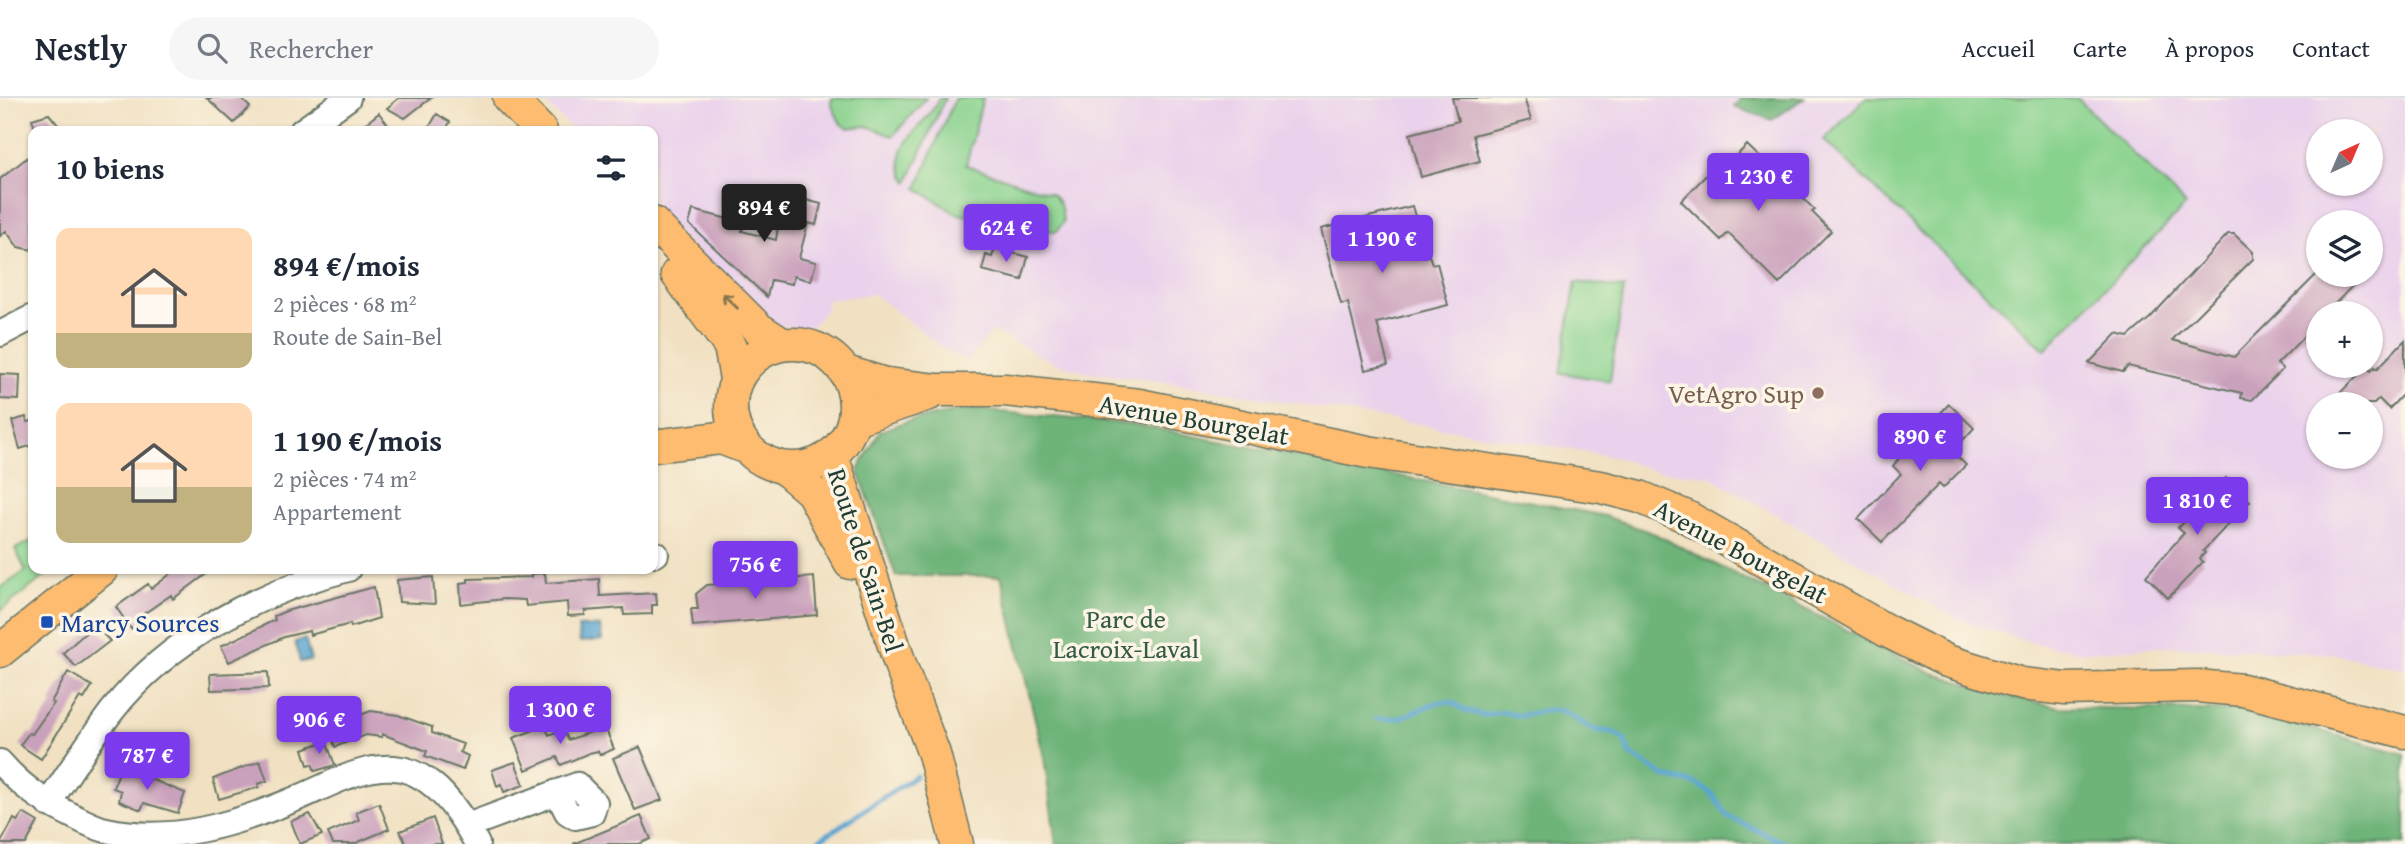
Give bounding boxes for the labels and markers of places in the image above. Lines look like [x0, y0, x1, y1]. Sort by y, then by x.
pin: 1 230 € [1693, 153, 1823, 213]
pin: 894 € [715, 184, 813, 244]
pin: 624 € [957, 204, 1055, 264]
pin: 1 190 € [1317, 216, 1447, 275]
place label: VetAgro Sup [1668, 374, 1804, 413]
marker: VetAgro Sup [1810, 385, 1826, 401]
pin: 890 € [1871, 414, 1969, 473]
pin: 1 810 € [2132, 478, 2262, 537]
pin: 756 € [706, 542, 804, 601]
place label: Marcy Sources [61, 603, 220, 642]
marker: Marcy Sources [39, 614, 55, 630]
pin: 1 300 € [495, 686, 625, 746]
pin: 906 € [270, 696, 368, 756]
pin: 787 € [98, 732, 196, 792]

